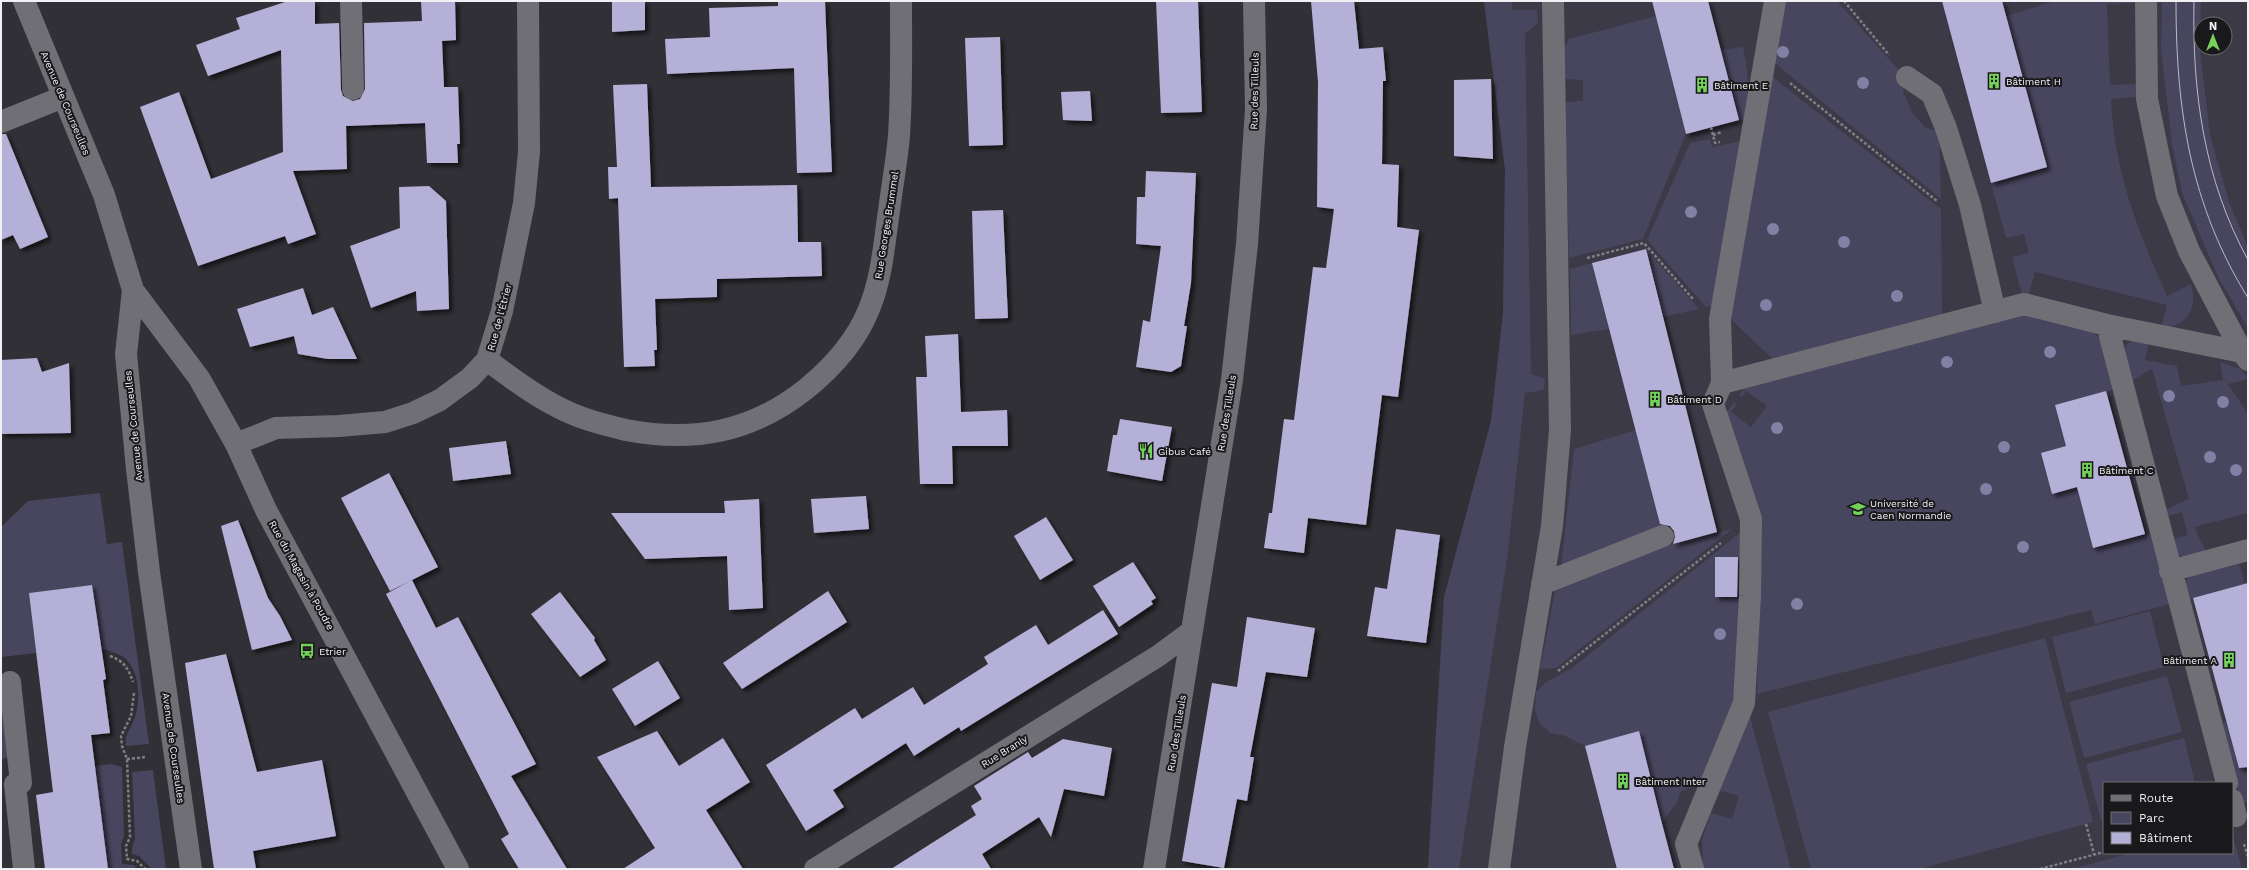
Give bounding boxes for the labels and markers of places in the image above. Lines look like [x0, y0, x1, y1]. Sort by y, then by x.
building icon: Bâtiment H [1985, 72, 2003, 90]
building icon: Bâtiment E [1693, 76, 1711, 94]
place label: Bâtiment H [2006, 76, 2061, 87]
place label: Bâtiment E [1714, 80, 1768, 91]
building icon: Bâtiment D [1646, 390, 1664, 408]
place label: Bâtiment D [1667, 394, 1722, 405]
restaurant icon: Gibus Café [1137, 442, 1155, 460]
place label: Gibus Café [1158, 446, 1211, 457]
building icon: Bâtiment C [2078, 461, 2096, 479]
place label: Bâtiment C [2099, 465, 2154, 476]
place label: Université de Caen Normandie [1870, 498, 1952, 521]
school or university icon: Université de Caen Normandie [1849, 500, 1867, 518]
bus stop icon: Etrier [298, 642, 316, 660]
place label: Etrier [319, 646, 346, 657]
building icon: Bâtiment A [2220, 651, 2238, 669]
place label: Bâtiment A [2163, 655, 2217, 666]
building icon: Bâtiment Inter [1614, 772, 1632, 790]
place label: Bâtiment Inter [1635, 776, 1706, 787]

